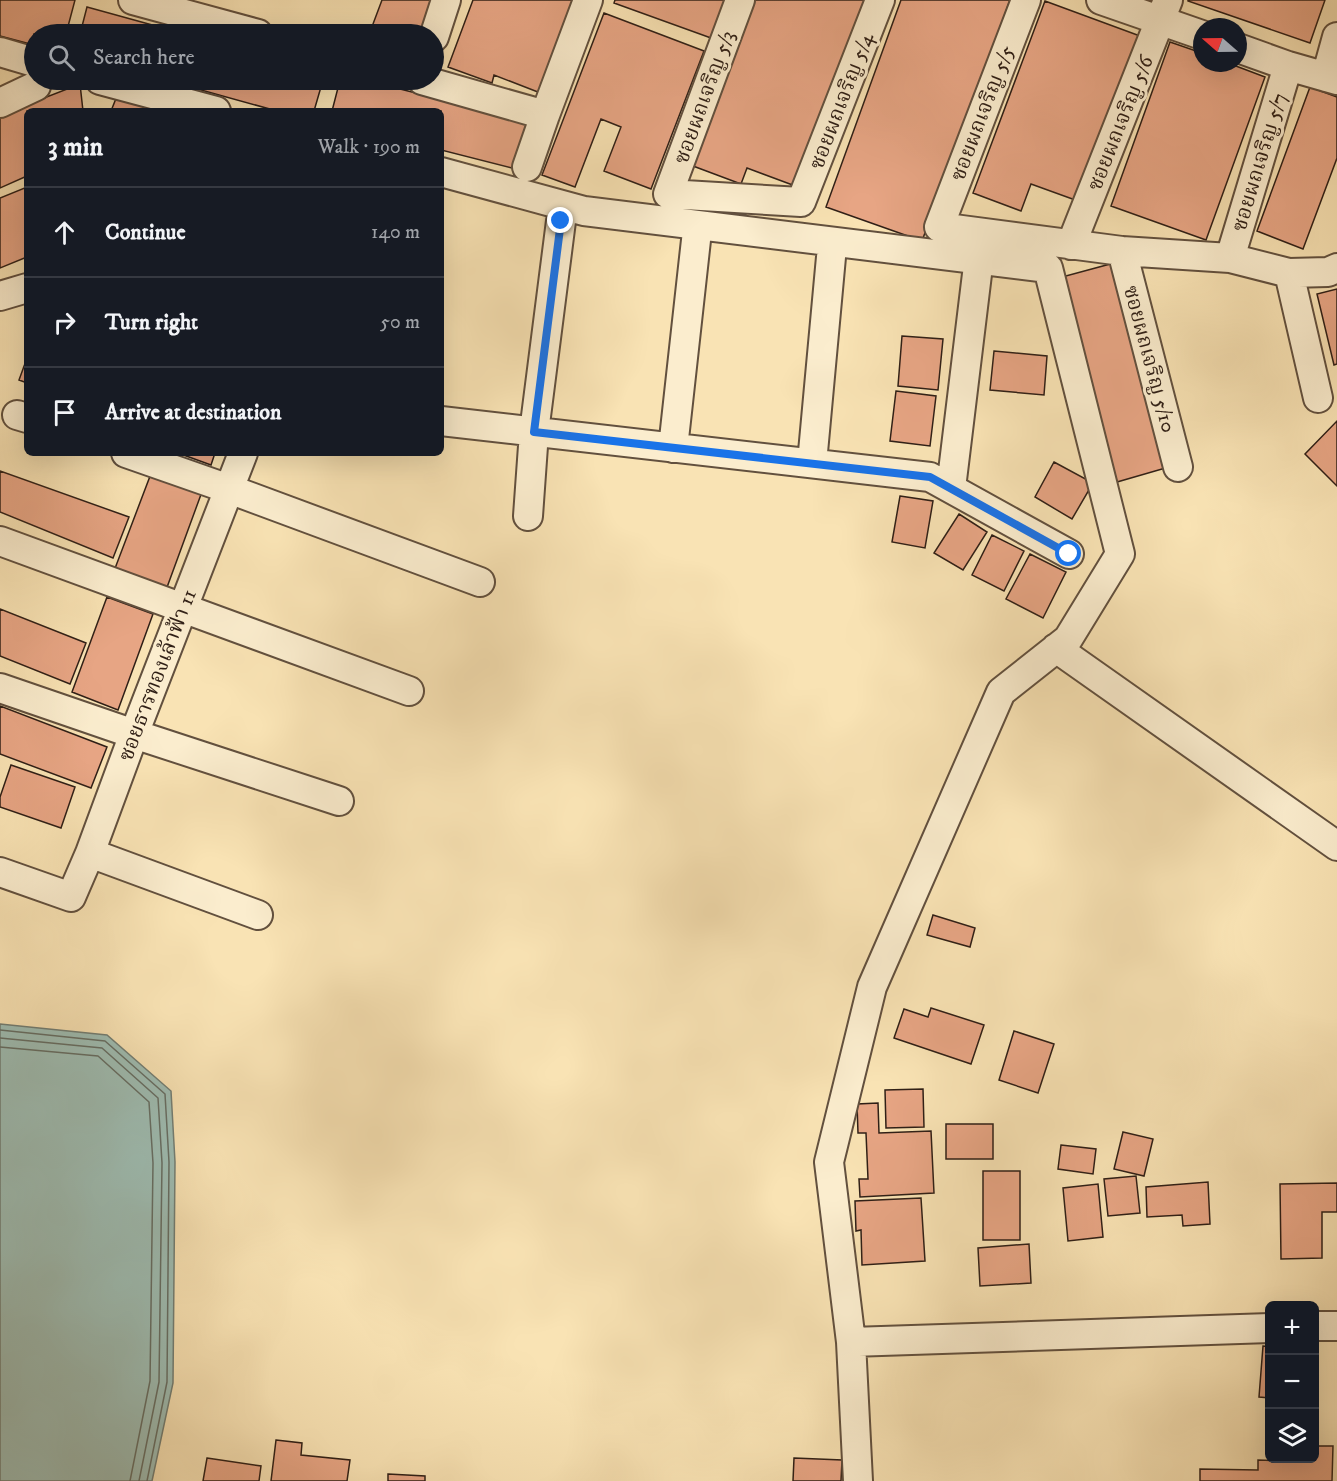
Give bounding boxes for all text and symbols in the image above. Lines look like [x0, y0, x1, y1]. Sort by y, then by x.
north arrow [1193, 18, 1247, 72]
search box [24, 24, 444, 90]
street label: ซอยผถเจริญ 5/3 [669, 27, 741, 168]
street label: ซอยผถเจริญ 5/4 [804, 29, 880, 173]
icon: search [45, 41, 78, 74]
street label: ซอยผถเจริญ 5/5 [945, 42, 1021, 185]
text: Search here [93, 44, 195, 71]
street label: ซอยผถเจริญ 5/6 [1082, 51, 1160, 195]
street label: ซอยผถเจริญ 5/7 [1227, 90, 1293, 235]
text: 3 min [48, 131, 103, 164]
text: Walk · 190 m [318, 135, 420, 160]
route end [547, 207, 573, 233]
icon: ahead [48, 216, 81, 249]
text: Continue [105, 219, 186, 246]
text: 140 m [371, 220, 420, 245]
street label: ซอยผถเจริญ 5/10 [1117, 283, 1181, 436]
icon: right [48, 306, 81, 339]
text: Turn right [105, 309, 198, 336]
text: 50 m [380, 310, 420, 335]
icon: arrive [48, 396, 81, 429]
text: Arrive at destination [105, 399, 282, 426]
route start [1055, 540, 1081, 566]
street label: ซอยธารทองเล้าฟ้า 11 [113, 586, 203, 765]
map controls [1265, 1301, 1319, 1463]
button: + [1265, 1301, 1319, 1355]
button: − [1265, 1355, 1319, 1409]
button: layers [1265, 1409, 1319, 1463]

